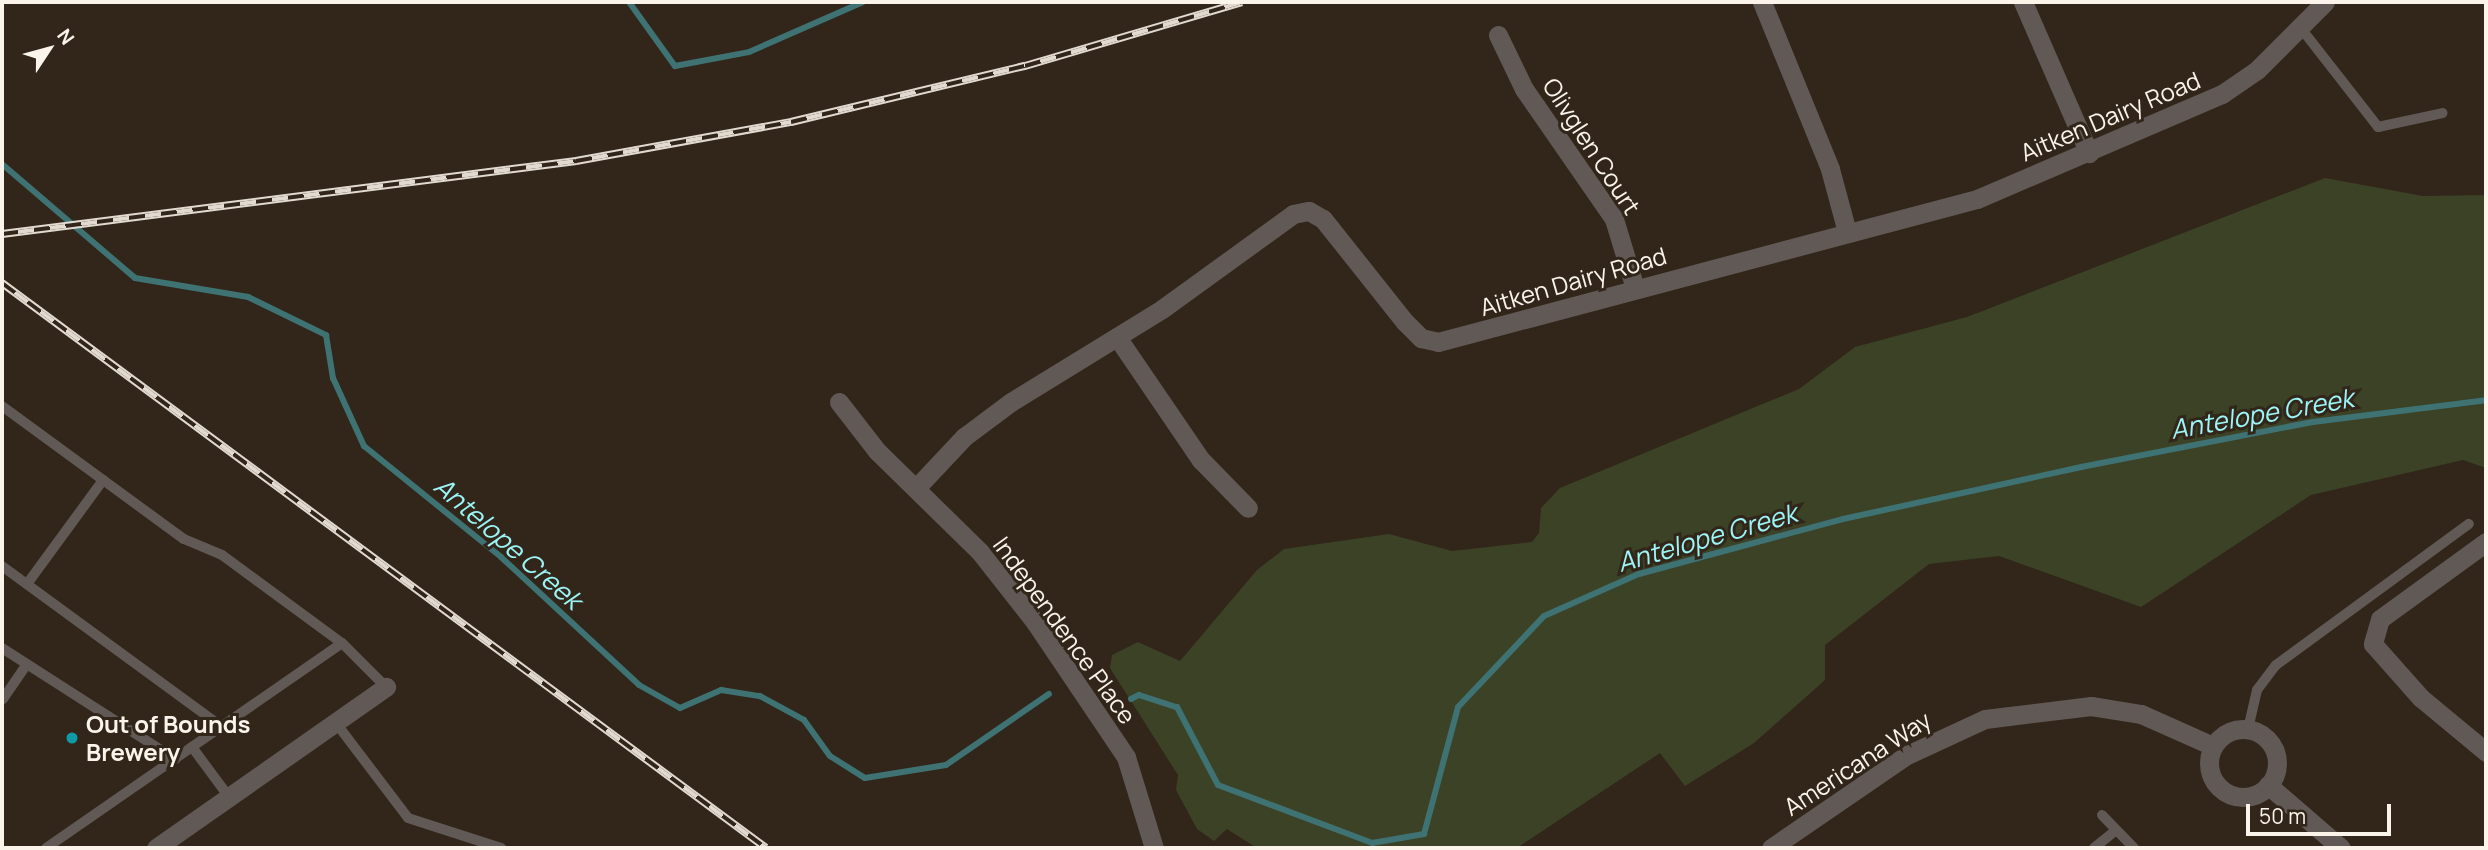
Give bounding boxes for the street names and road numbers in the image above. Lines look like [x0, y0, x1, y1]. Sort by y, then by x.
street label: Aitken Dairy Road [2016, 65, 2204, 167]
street label: Olivglen Court [1537, 72, 1647, 220]
street label: Aitken Dairy Road [1476, 241, 1670, 321]
street label: Independence Place [988, 531, 1142, 729]
street label: Americana Way [1778, 705, 1936, 821]

